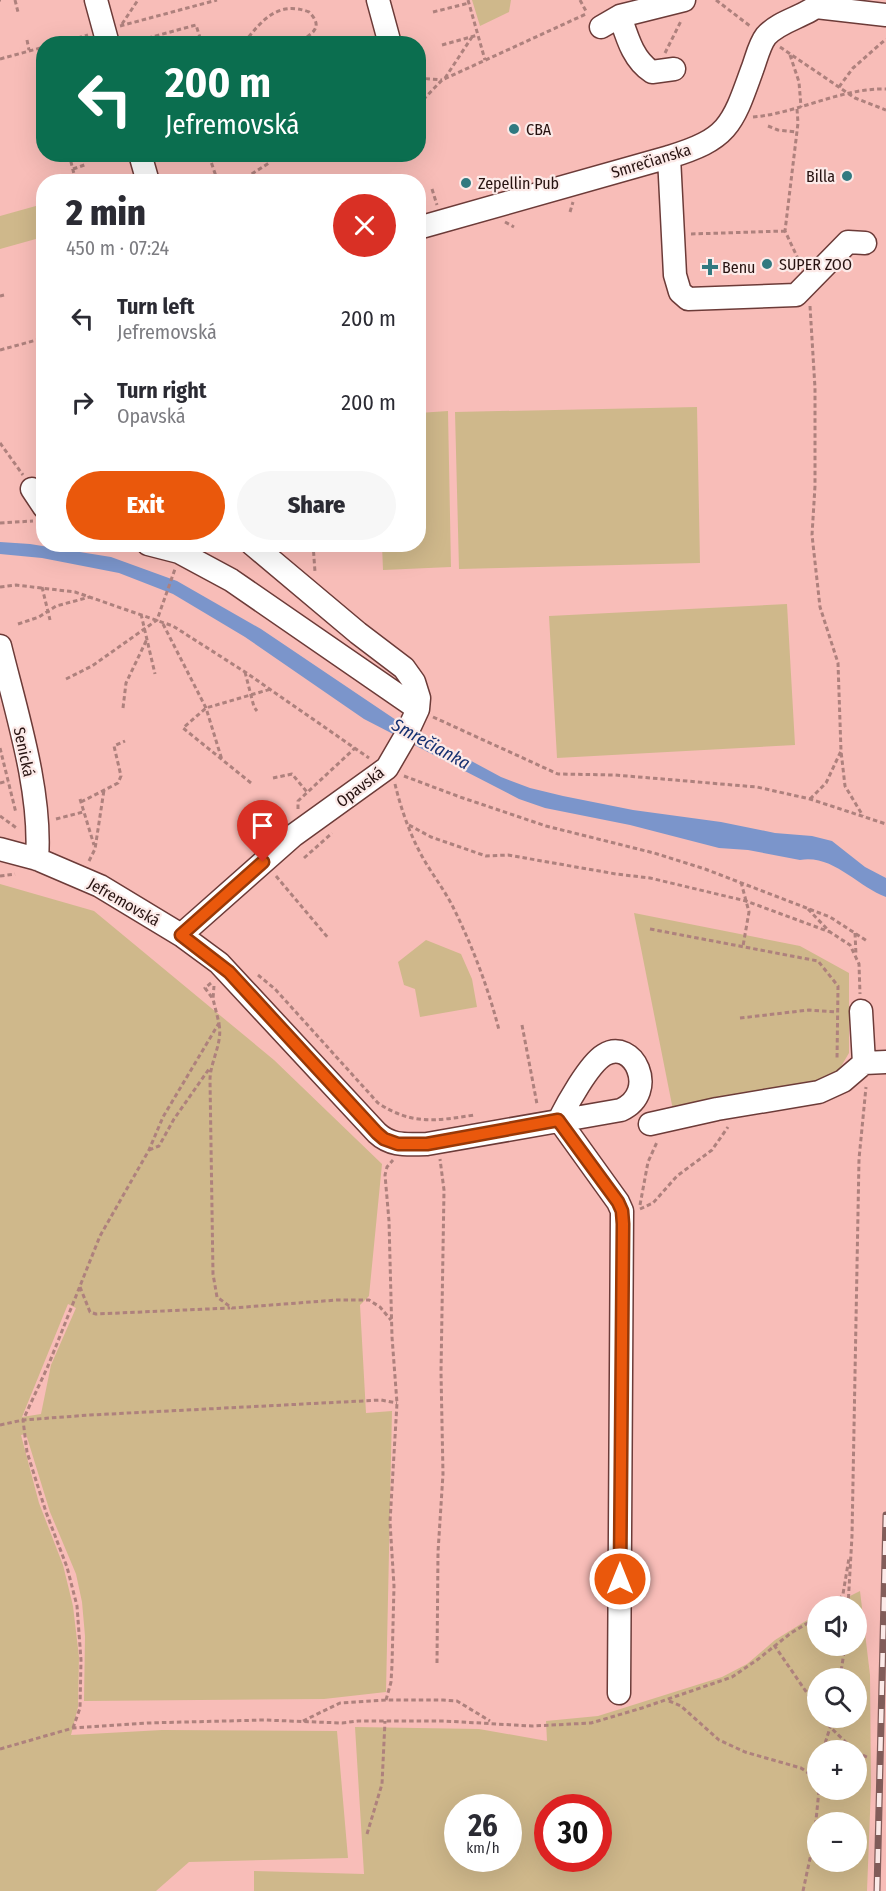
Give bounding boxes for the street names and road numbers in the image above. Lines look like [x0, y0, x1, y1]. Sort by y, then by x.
street label: Smrečianska [609, 140, 693, 182]
street label: Senická [9, 725, 39, 779]
street label: Opavská [332, 763, 388, 811]
street label: Jefremovská [85, 874, 163, 930]

